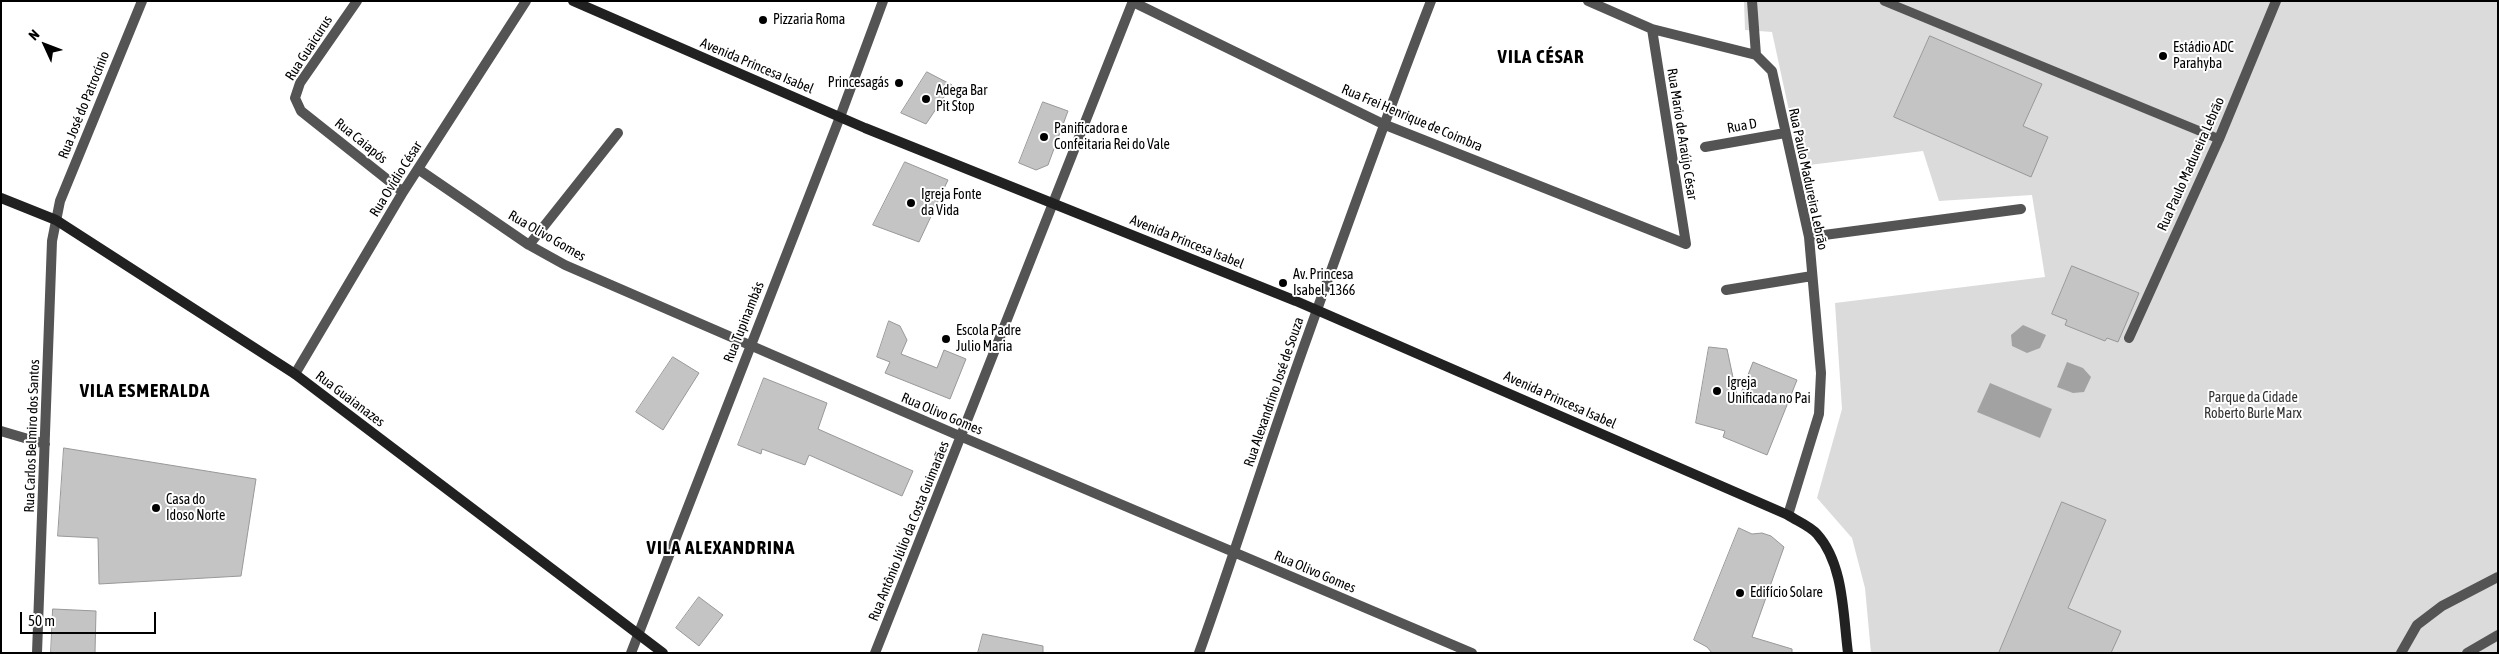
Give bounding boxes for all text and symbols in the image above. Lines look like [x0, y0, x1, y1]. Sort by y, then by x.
street label: Rua Guaicurus [282, 12, 336, 84]
place label: Pizzaria Roma [773, 12, 845, 28]
marker: Pizzaria Roma [757, 14, 769, 26]
north arrow [20, 20, 70, 70]
text: N [25, 26, 43, 43]
street label: Avenida Princesa Isabel [698, 35, 816, 97]
place label: Estádio ADC Parahyba [2173, 40, 2234, 72]
district label: VILA CÉSAR [1496, 46, 1586, 68]
street label: Rua José do Patrocínio [55, 49, 113, 161]
marker: Estádio ADC Parahyba [2157, 50, 2169, 62]
street label: Rua Mario de Araújo César [1663, 67, 1701, 201]
place label: Princesagás [828, 75, 889, 91]
marker: Princesagás [893, 77, 905, 89]
street label: Rua Frei Henrique de Coimbra [1339, 81, 1485, 155]
place label: Adega Bar Pit Stop [936, 83, 987, 115]
marker: Adega Bar Pit Stop [920, 93, 932, 105]
street label: Rua Paulo Madureira Lebrão [2154, 94, 2228, 234]
street label: Rua Paulo Madureira Lebrão [1785, 106, 1831, 252]
street label: Rua Caiapós [331, 115, 391, 167]
street label: Rua D [1726, 115, 1758, 137]
place label: Panificadora e Confeitaria Rei do Vale [1054, 121, 1170, 154]
marker: Panificadora e Confeitaria Rei do Vale [1038, 131, 1050, 143]
street label: Rua Ovídio César [366, 138, 426, 220]
place label: Igreja Fonte da Vida [921, 187, 982, 220]
marker: Igreja Fonte da Vida [905, 197, 917, 209]
street label: Rua Olivo Gomes [505, 207, 589, 265]
street label: Avenida Princesa Isabel [1128, 211, 1246, 273]
place label: Av. Princesa Isabel, 1366 [1293, 267, 1355, 300]
marker: Av. Princesa Isabel, 1366 [1277, 277, 1289, 289]
street label: Rua Tupinambás [720, 279, 768, 365]
street label: Rua Alexandrino José de Souza [1240, 315, 1308, 469]
place label: Escola Padre Julio Maria [956, 323, 1021, 356]
marker: Escola Padre Julio Maria [940, 333, 952, 345]
street label: Rua Carlos Belmiro dos Santos [21, 359, 43, 513]
street label: Rua Guaianazes [312, 368, 388, 430]
street label: Avenida Princesa Isabel [1501, 368, 1619, 432]
place label: Igreja Unificada no Pai [1727, 375, 1811, 408]
district label: VILA ESMERALDA [78, 380, 212, 402]
marker: Igreja Unificada no Pai [1711, 385, 1723, 397]
street label: Rua Olivo Gomes [899, 389, 985, 439]
park label: Parque da Cidade Roberto Burle Marx [2204, 390, 2302, 422]
street label: Rua Antônio Júlio da Costa Guimarães [865, 439, 953, 623]
place label: Casa do Idoso Norte [166, 492, 225, 524]
marker: Casa do Idoso Norte [150, 502, 162, 514]
district label: VILA ALEXANDRINA [645, 537, 797, 559]
street label: Rua Olivo Gomes [1272, 547, 1358, 597]
place label: Edifício Solare [1750, 585, 1823, 601]
marker: Edifício Solare [1734, 587, 1746, 599]
scale bar [22, 602, 159, 634]
text: 50 m [28, 612, 55, 629]

